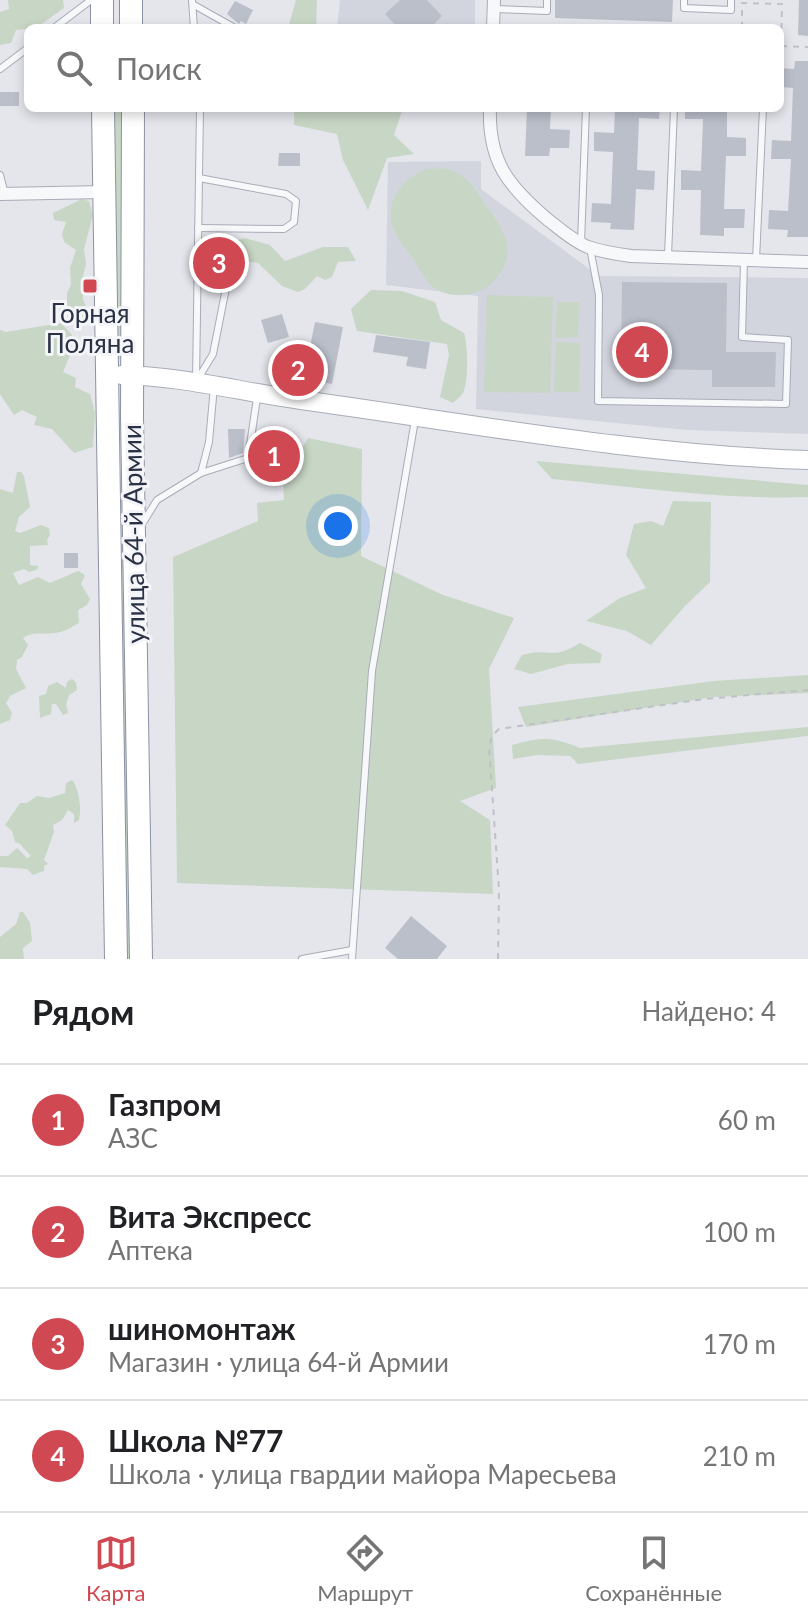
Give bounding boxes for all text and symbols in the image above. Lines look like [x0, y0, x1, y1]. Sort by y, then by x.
search box [24, 24, 784, 112]
icon: search [52, 46, 96, 90]
text: Поиск [116, 50, 202, 86]
pin: 3 [193, 233, 245, 293]
marker: Горная Поляна [81, 277, 99, 295]
place label: Горная Поляна [46, 297, 134, 359]
pin: 4 [616, 322, 668, 382]
pin: 2 [272, 340, 324, 400]
street label: улица 64-й Армии [115, 424, 151, 644]
pin: 1 [248, 426, 300, 486]
your location [318, 506, 358, 546]
text: Рядом [32, 991, 134, 1032]
text: Найдено: 4 [641, 995, 776, 1027]
text: Газпром [108, 1086, 222, 1122]
text: 1 [50, 1104, 66, 1136]
text: 60 m [718, 1104, 776, 1136]
text: АЗС [108, 1122, 158, 1154]
text: Вита Экспресс [108, 1198, 312, 1234]
text: 2 [50, 1216, 66, 1248]
text: 100 m [703, 1216, 776, 1248]
text: Аптека [108, 1234, 193, 1266]
text: шиномонтаж [108, 1310, 296, 1346]
text: 3 [50, 1328, 66, 1360]
text: 170 m [703, 1328, 776, 1360]
text: Магазин · улица 64-й Армии [108, 1346, 449, 1378]
text: Школа №77 [108, 1422, 283, 1458]
text: 4 [50, 1440, 66, 1472]
text: 210 m [703, 1440, 776, 1472]
text: Школа · улица гвардии майора Маресьева [108, 1458, 617, 1490]
tab: Карта [86, 1531, 145, 1606]
tab: Маршрут [317, 1531, 413, 1606]
tab: Сохранённые [585, 1531, 722, 1606]

